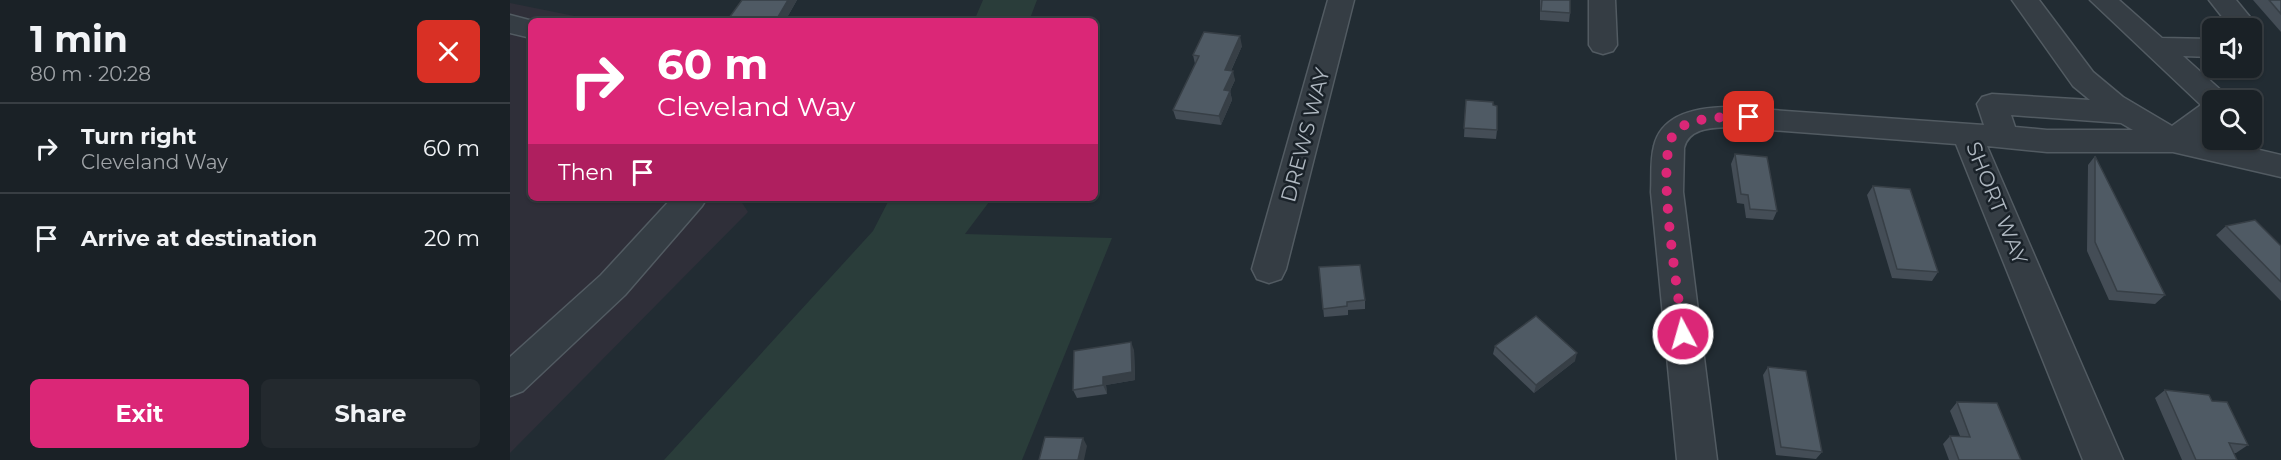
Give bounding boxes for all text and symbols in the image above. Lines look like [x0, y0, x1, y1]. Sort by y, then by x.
text: 1 min [30, 17, 128, 61]
map controls [2202, 18, 2262, 150]
button: sound [2202, 18, 2262, 78]
button: close [417, 20, 480, 83]
text: 60 m [657, 38, 768, 90]
icon: right [558, 42, 636, 120]
text: 80 m · 20:28 [30, 62, 151, 86]
street label: DREWS WAY [1275, 65, 1335, 205]
text: Cleveland Way [657, 90, 855, 123]
button: search [2202, 90, 2262, 150]
pin [1723, 91, 1774, 142]
icon: arrive [1732, 100, 1765, 133]
text: Turn right [81, 123, 196, 150]
icon: right [30, 132, 63, 165]
text: 60 m [423, 135, 480, 162]
street label: SHORT WAY [1961, 138, 2033, 269]
text: Cleveland Way [81, 150, 228, 174]
icon: arrive [626, 156, 659, 189]
text: Then [558, 159, 614, 186]
icon: arrive [30, 222, 63, 255]
text: Arrive at destination [81, 225, 317, 252]
text: 20 m [424, 225, 480, 252]
position arrow [1651, 302, 1715, 366]
button: Exit [30, 379, 249, 448]
button: Share [261, 379, 480, 448]

